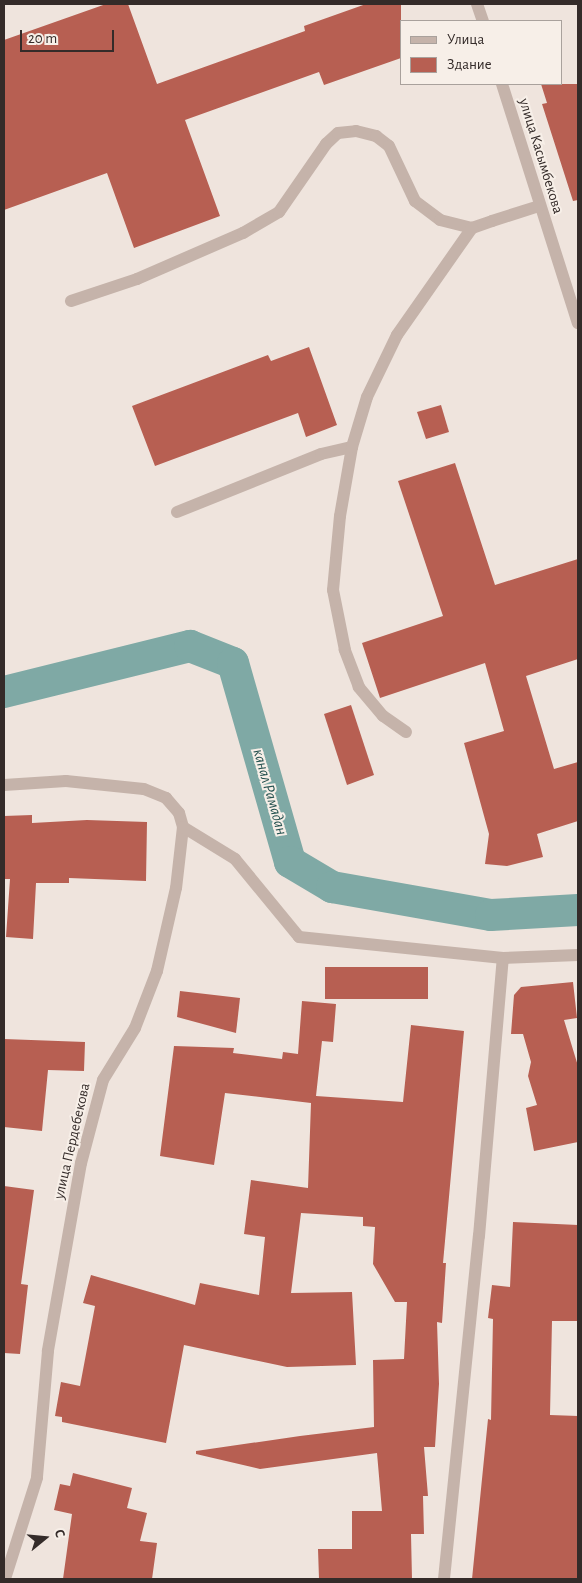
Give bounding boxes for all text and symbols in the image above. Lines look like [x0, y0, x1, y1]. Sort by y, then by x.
scale bar [22, 20, 116, 52]
legend [400, 20, 562, 85]
text: 20 m [28, 31, 57, 46]
text: Улица [447, 32, 484, 47]
text: Здание [447, 57, 492, 72]
street label: улица Касымбекова [515, 96, 567, 216]
water label: канал Рамадан [249, 747, 291, 837]
street label: улица Пердебекова [50, 1081, 94, 1201]
north arrow [20, 1513, 70, 1563]
text: С [52, 1528, 67, 1539]

